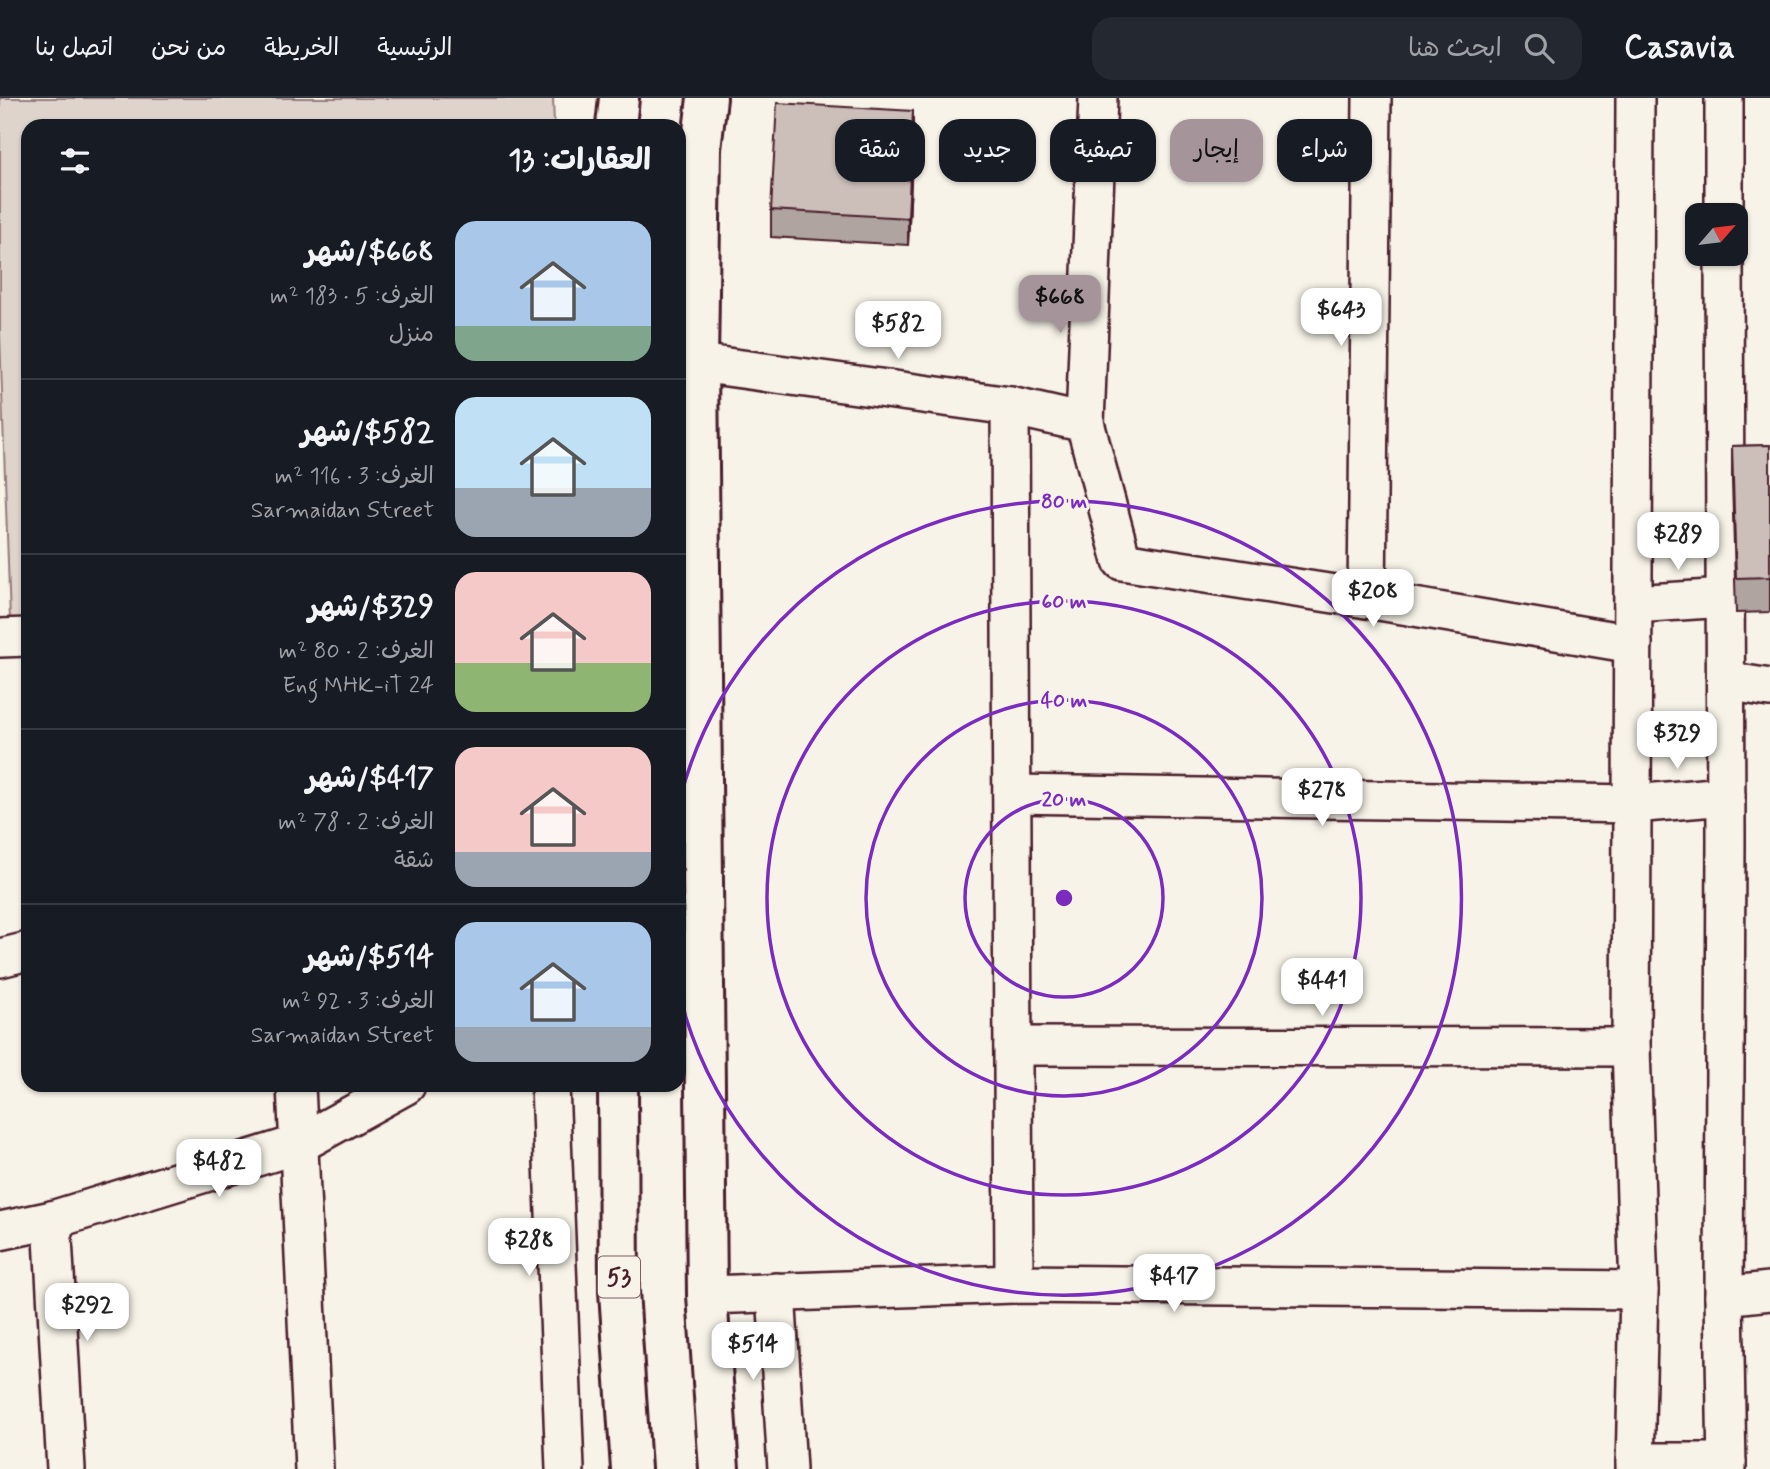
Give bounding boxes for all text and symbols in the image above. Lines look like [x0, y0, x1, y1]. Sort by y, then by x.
search box [1092, 17, 1582, 80]
text: Casavia [1624, 26, 1735, 70]
icon: search [1520, 29, 1558, 67]
text: ابحث هنا [1408, 32, 1502, 66]
text: اتصل بنا [35, 33, 113, 64]
text: من نحن [151, 33, 226, 64]
text: الخريطة [264, 33, 339, 64]
text: الرئيسية [377, 33, 453, 64]
chip: شقة [835, 119, 925, 182]
chip: جديد [939, 119, 1036, 182]
chip: تصفية [1050, 119, 1156, 182]
chip: إيجار [1170, 119, 1263, 182]
chip: شراء [1277, 119, 1372, 182]
text: العقارات: 13 [508, 141, 651, 180]
icon: filters [56, 142, 94, 180]
north arrow [1685, 203, 1748, 266]
map controls [1685, 203, 1748, 266]
text: $668/شهر [305, 233, 434, 272]
icon: home [511, 249, 595, 333]
pin: $668 [1019, 275, 1101, 335]
text: الغرف: 5 · 183 m² [270, 282, 434, 312]
text: $668 [1035, 283, 1085, 313]
pin: $643 [1300, 288, 1382, 348]
text: $643 [1317, 296, 1365, 326]
pin: $582 [857, 302, 939, 361]
text: $582 [871, 309, 925, 339]
text: منزل [389, 320, 434, 350]
text: $582/شهر [301, 413, 434, 452]
icon: home [511, 425, 595, 509]
text: الغرف: 3 · 116 m² [275, 462, 434, 492]
text: 80 m [1041, 488, 1087, 516]
text: Sarmaidan Street [251, 496, 434, 526]
pin: $289 [1637, 512, 1719, 572]
text: $289 [1653, 520, 1703, 550]
pin: $208 [1332, 570, 1414, 629]
text: $208 [1348, 577, 1398, 607]
text: $329/شهر [308, 588, 434, 627]
text: 60 m [1041, 588, 1087, 616]
icon: home [511, 600, 595, 684]
text: الغرف: 2 · 80 m² [279, 637, 434, 667]
text: Eng MHK-iT 24 [282, 671, 434, 701]
text: 40 m [1041, 687, 1088, 715]
pin: $329 [1636, 712, 1718, 771]
text: $329 [1653, 719, 1701, 749]
text: $417/شهر [306, 759, 434, 798]
pin: $278 [1281, 768, 1363, 828]
icon: home [511, 775, 595, 859]
text: $278 [1298, 776, 1346, 806]
text: 20 m [1042, 786, 1087, 814]
text: الغرف: 2 · 78 m² [278, 808, 434, 838]
text: شقة [394, 846, 434, 876]
centre of rings [1052, 886, 1076, 910]
text: $514/شهر [305, 938, 434, 977]
icon: home [511, 950, 595, 1034]
pin: $441 [1281, 958, 1363, 1018]
text: $441 [1297, 966, 1347, 996]
text: الغرف: 3 · 92 m² [282, 987, 434, 1017]
text: Sarmaidan Street [251, 1021, 434, 1051]
pin: $482 [178, 1140, 260, 1199]
text: $482 [192, 1147, 246, 1177]
pin: $288 [488, 1218, 570, 1278]
text: $288 [504, 1226, 554, 1256]
pin: $417 [1133, 1254, 1215, 1314]
road number: 53 [598, 1256, 640, 1297]
text: $417 [1149, 1262, 1199, 1292]
pin: $292 [46, 1284, 128, 1343]
text: $292 [61, 1291, 113, 1321]
pin: $514 [712, 1322, 794, 1382]
text: $514 [728, 1330, 778, 1360]

